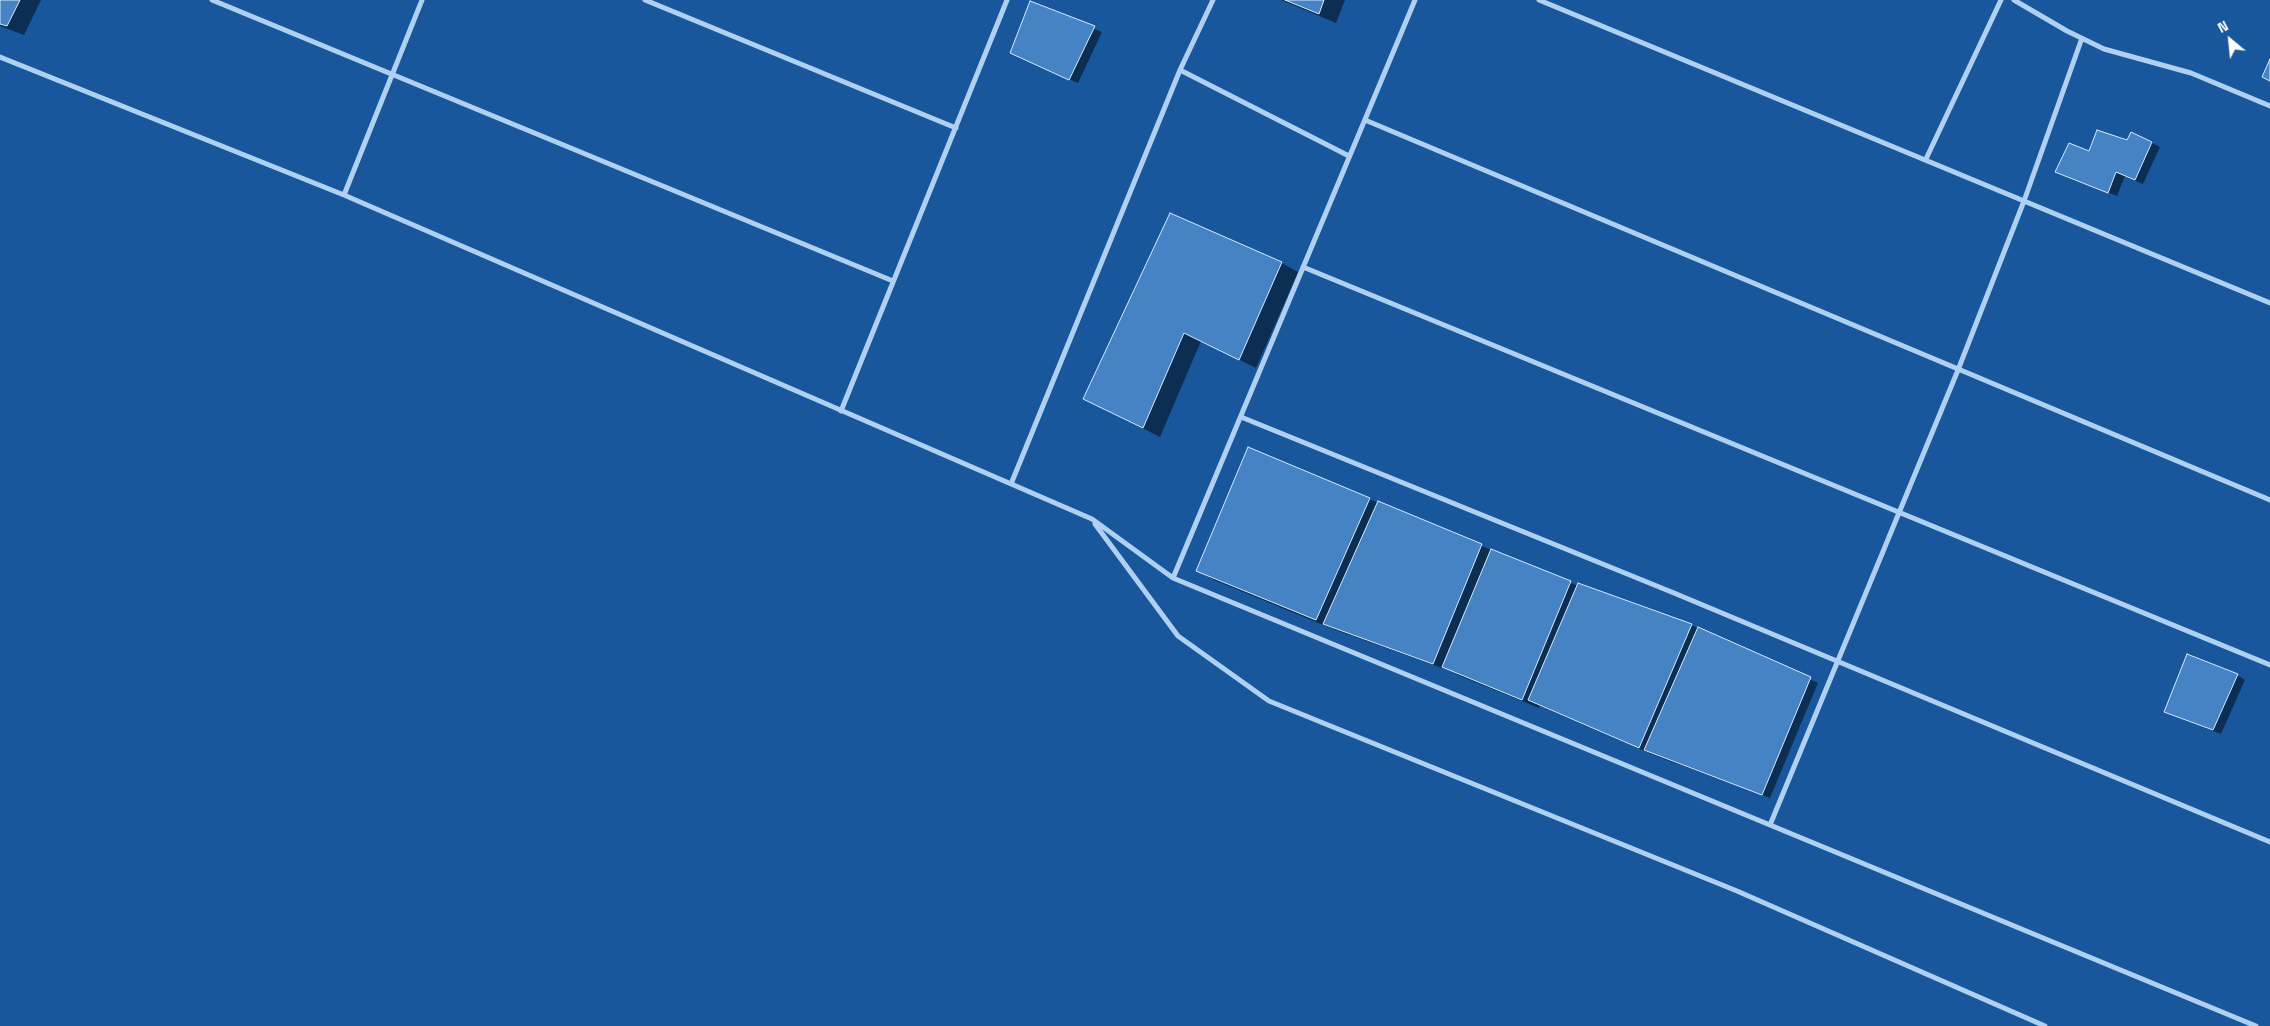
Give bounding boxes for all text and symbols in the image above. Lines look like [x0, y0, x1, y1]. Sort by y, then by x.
north arrow [2205, 15, 2255, 65]
text: N [2215, 17, 2231, 37]

